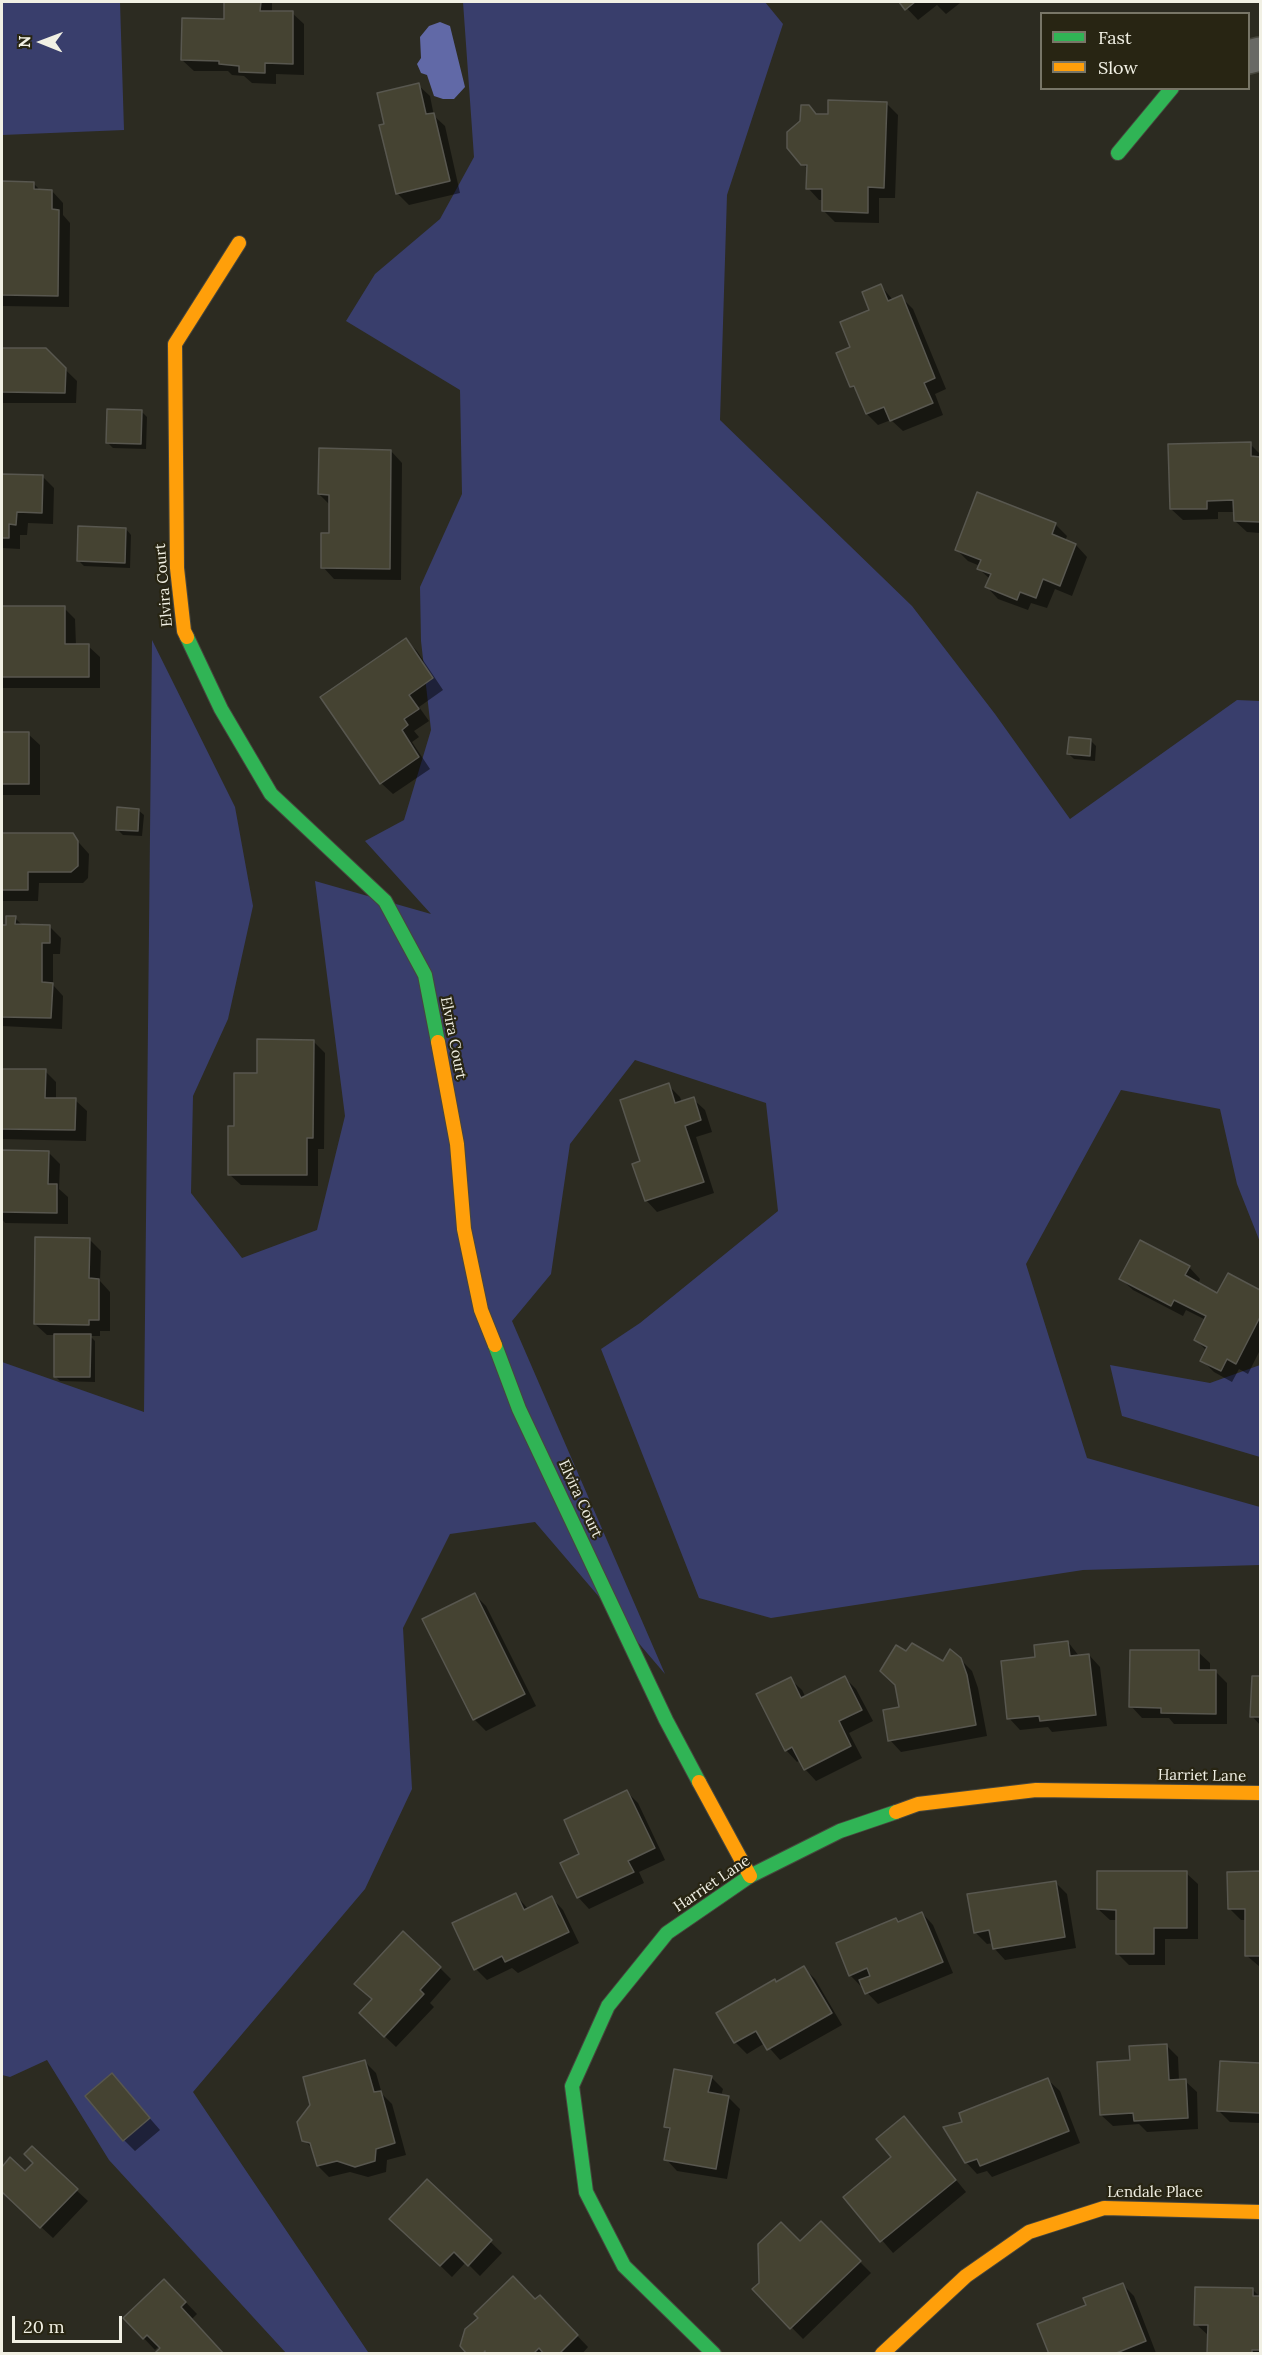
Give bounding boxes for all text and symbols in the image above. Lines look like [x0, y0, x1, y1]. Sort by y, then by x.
north arrow [12, 12, 72, 72]
legend [1040, 12, 1250, 90]
text: Fast [1098, 26, 1132, 49]
text: N [14, 35, 34, 48]
text: Slow [1098, 56, 1138, 79]
street label: Elvira Court [151, 542, 177, 628]
street label: Elvira Court [436, 995, 470, 1081]
street label: Elvira Court [554, 1457, 606, 1541]
street label: Harriet Lane [1158, 1766, 1246, 1786]
street label: Harriet Lane [670, 1852, 754, 1916]
street label: Lendale Place [1107, 2184, 1203, 2202]
scale bar [15, 2304, 124, 2342]
text: 20 m [23, 2315, 65, 2338]

